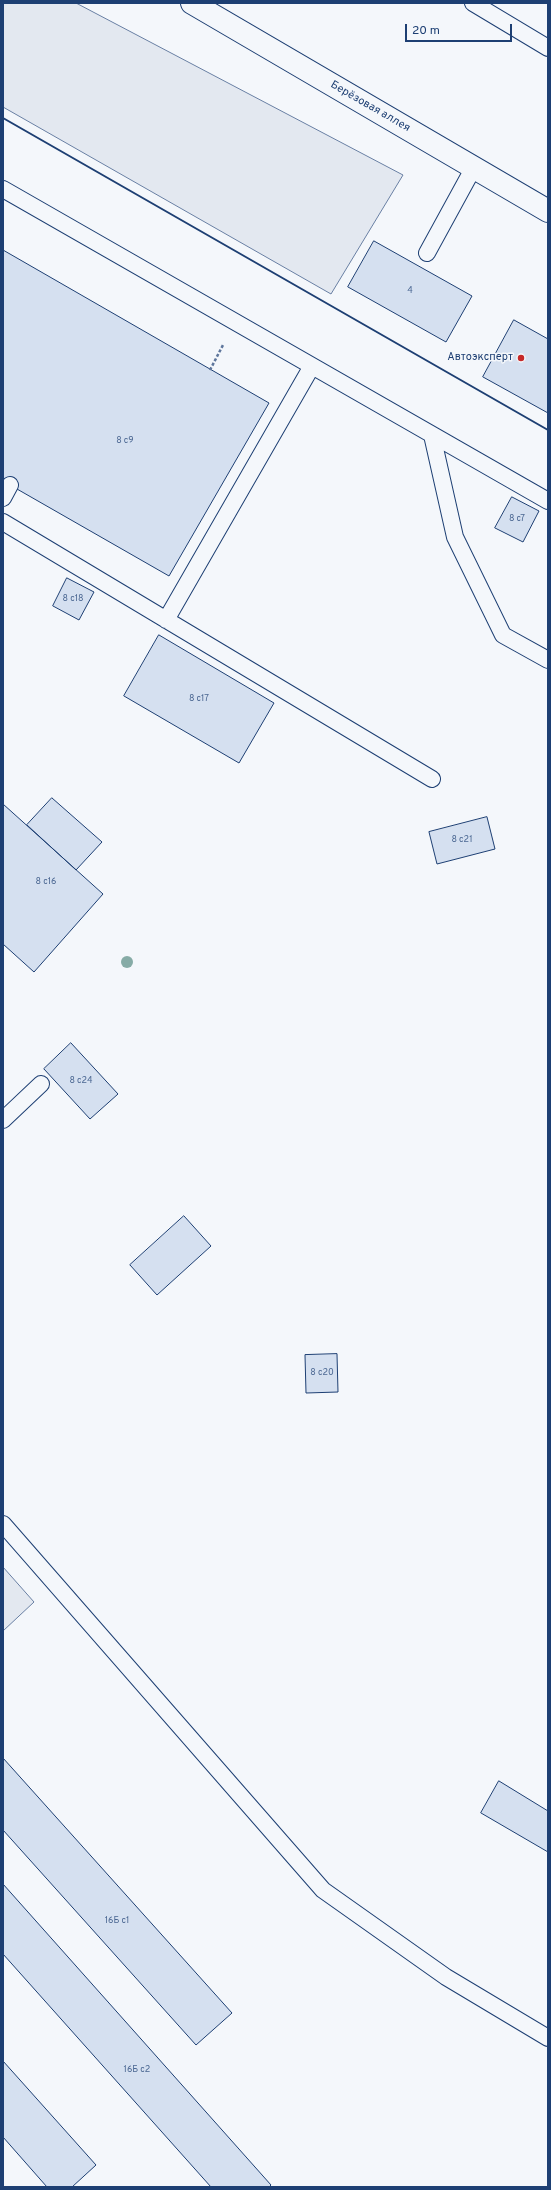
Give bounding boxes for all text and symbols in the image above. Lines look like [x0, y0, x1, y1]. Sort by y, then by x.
scale bar [407, 16, 514, 42]
text: 20 m [412, 23, 440, 39]
street label: Берёзовая аллея [328, 79, 412, 135]
house number: 4 [407, 286, 413, 296]
place label: Автоэксперт [447, 351, 513, 365]
marker: Автоэксперт [516, 353, 526, 363]
house number: 8 с9 [116, 436, 134, 446]
house number: 8 с7 [509, 514, 525, 524]
house number: 8 с18 [63, 594, 83, 604]
house number: 8 с17 [189, 694, 209, 704]
house number: 8 с21 [452, 835, 472, 845]
house number: 8 с16 [36, 877, 56, 887]
house number: 8 с24 [69, 1076, 93, 1086]
house number: 8 с20 [310, 1368, 334, 1378]
house number: 16Б с1 [105, 1916, 129, 1926]
house number: 16Б с2 [124, 2065, 150, 2075]

